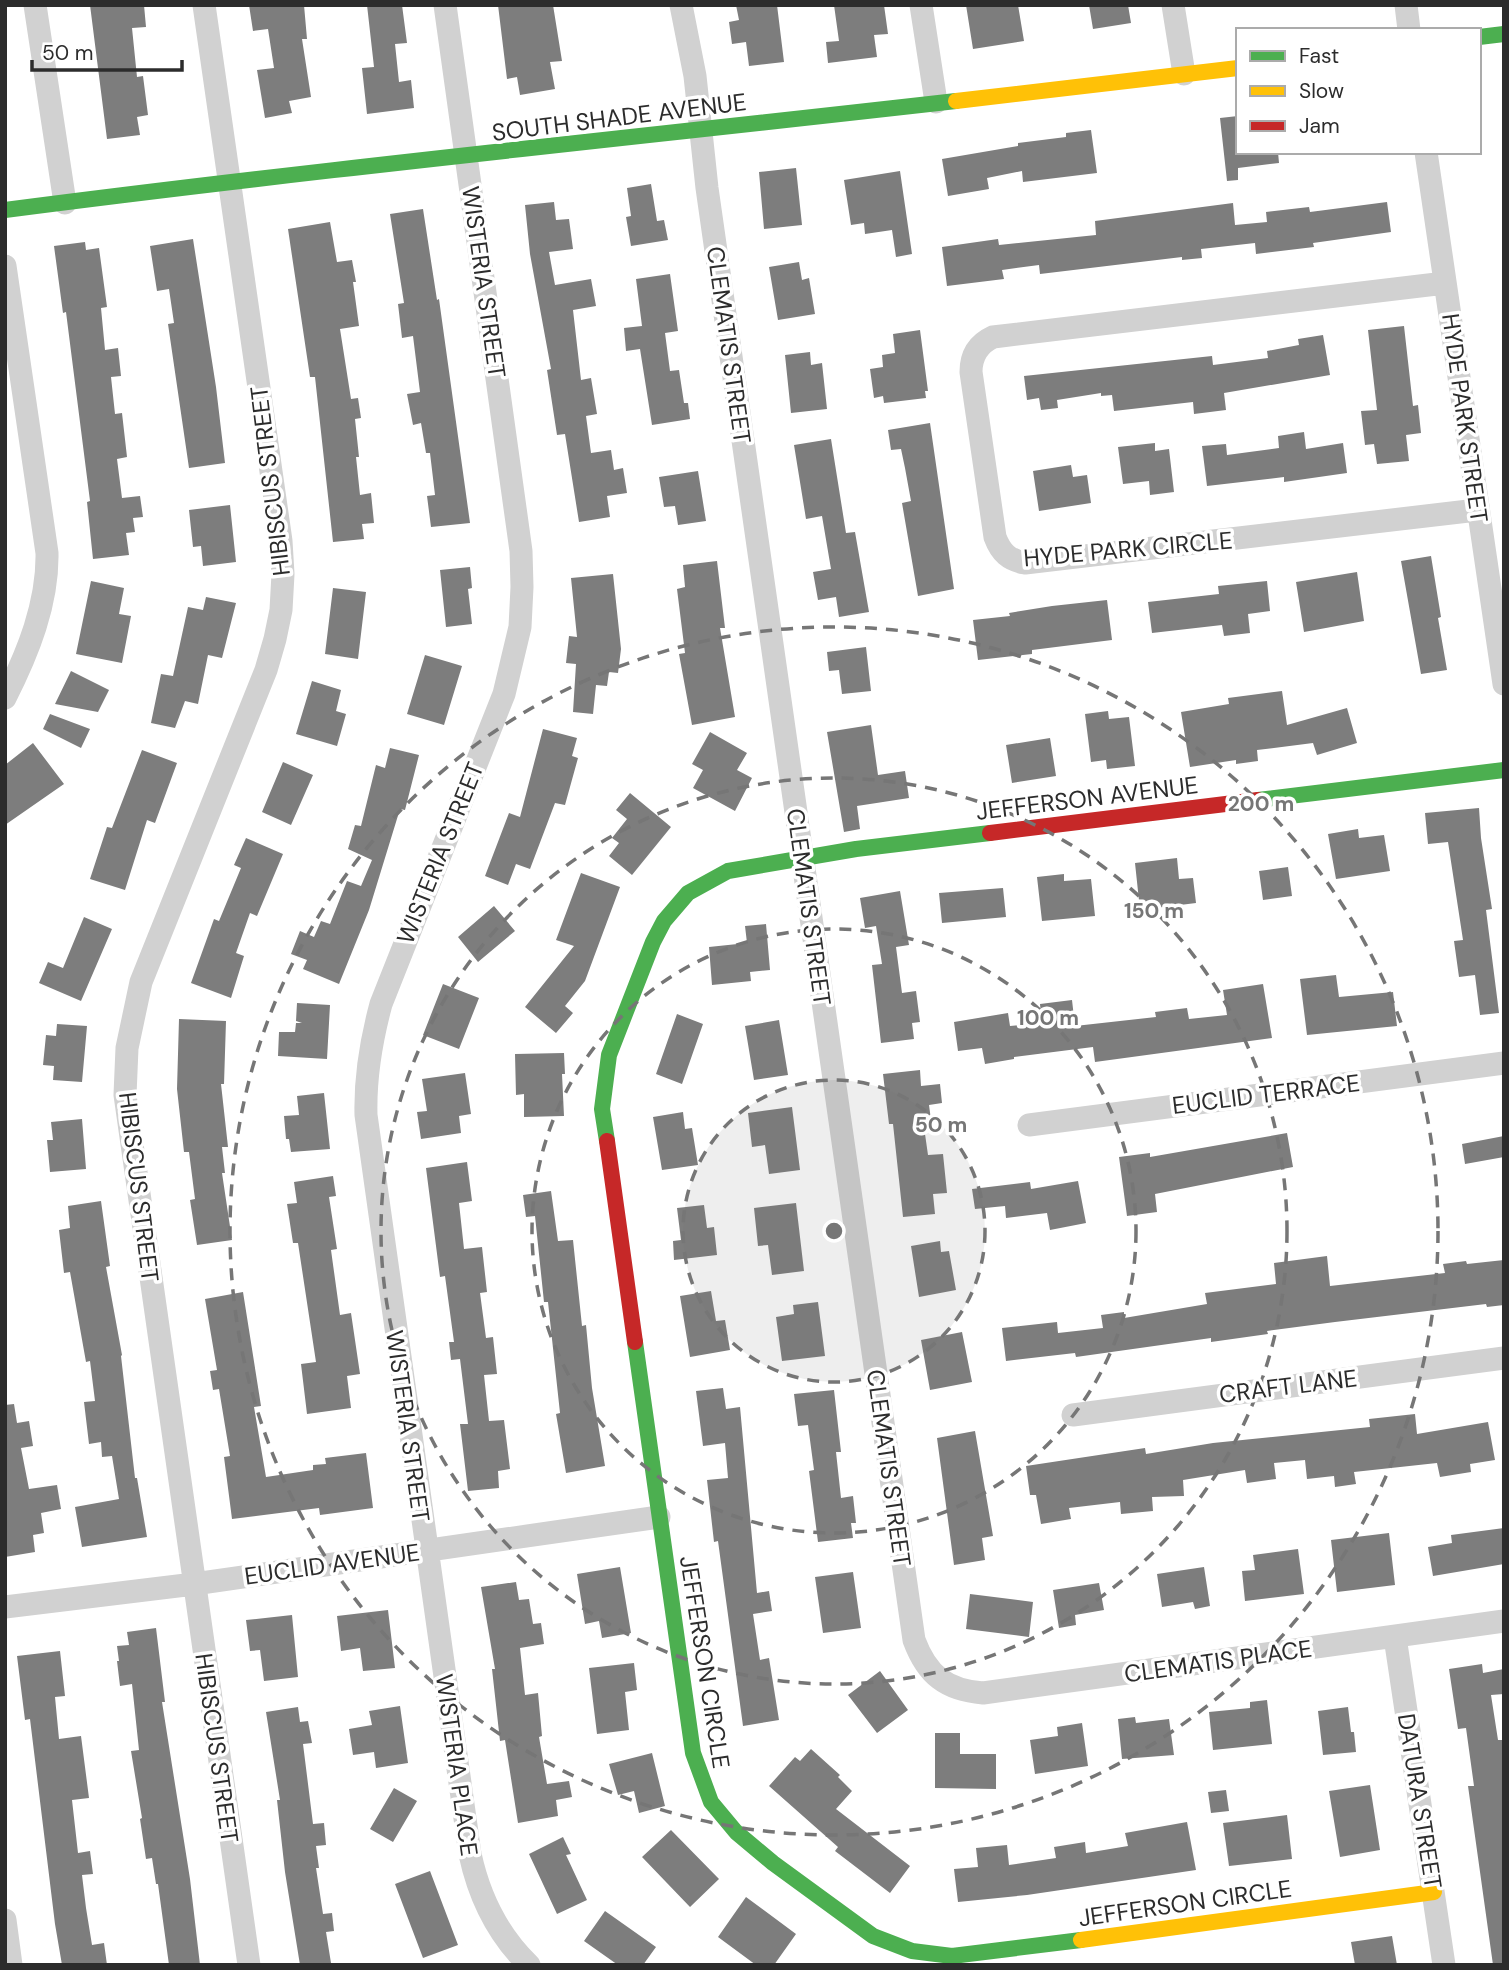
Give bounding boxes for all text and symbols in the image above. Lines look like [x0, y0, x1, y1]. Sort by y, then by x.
scale bar [32, 28, 182, 72]
legend [1236, 28, 1481, 154]
text: 50 m [42, 39, 93, 67]
text: Fast [1299, 42, 1339, 70]
text: Slow [1299, 77, 1344, 105]
street label: SOUTH SHADE AVENUE [490, 86, 748, 148]
text: Jam [1299, 112, 1340, 140]
street label: WISTERIA STREET [455, 184, 513, 380]
street label: CLEMATIS STREET [700, 244, 758, 446]
street label: HYDE PARK STREET [1435, 311, 1495, 525]
street label: HIBISCUS STREET [243, 384, 297, 578]
street label: HYDE PARK CIRCLE [1022, 524, 1234, 574]
street label: WISTERIA STREET [389, 758, 491, 948]
street label: JEFFERSON AVENUE [974, 769, 1200, 827]
text: 200 m [1228, 790, 1294, 818]
street label: CLEMATIS STREET [780, 806, 838, 1008]
text: 150 m [1124, 897, 1184, 925]
text: 100 m [1017, 1004, 1079, 1032]
street label: EUCLID TERRACE [1170, 1067, 1362, 1121]
street label: HIBISCUS STREET [112, 1090, 166, 1284]
text: 50 m [915, 1111, 967, 1139]
centre of rings [822, 1219, 846, 1243]
street label: WISTERIA STREET [379, 1328, 437, 1524]
street label: CRAFT LANE [1217, 1362, 1359, 1410]
street label: CLEMATIS STREET [860, 1367, 918, 1569]
street label: EUCLID AVENUE [242, 1536, 422, 1592]
street label: JEFFERSON CIRCLE [673, 1553, 737, 1771]
street label: CLEMATIS PLACE [1122, 1632, 1314, 1690]
street label: HIBISCUS STREET [188, 1651, 246, 1845]
street label: WISTERIA PLACE [429, 1672, 485, 1858]
street label: DATURA STREET [1391, 1711, 1449, 1891]
street label: JEFFERSON CIRCLE [1076, 1873, 1294, 1933]

